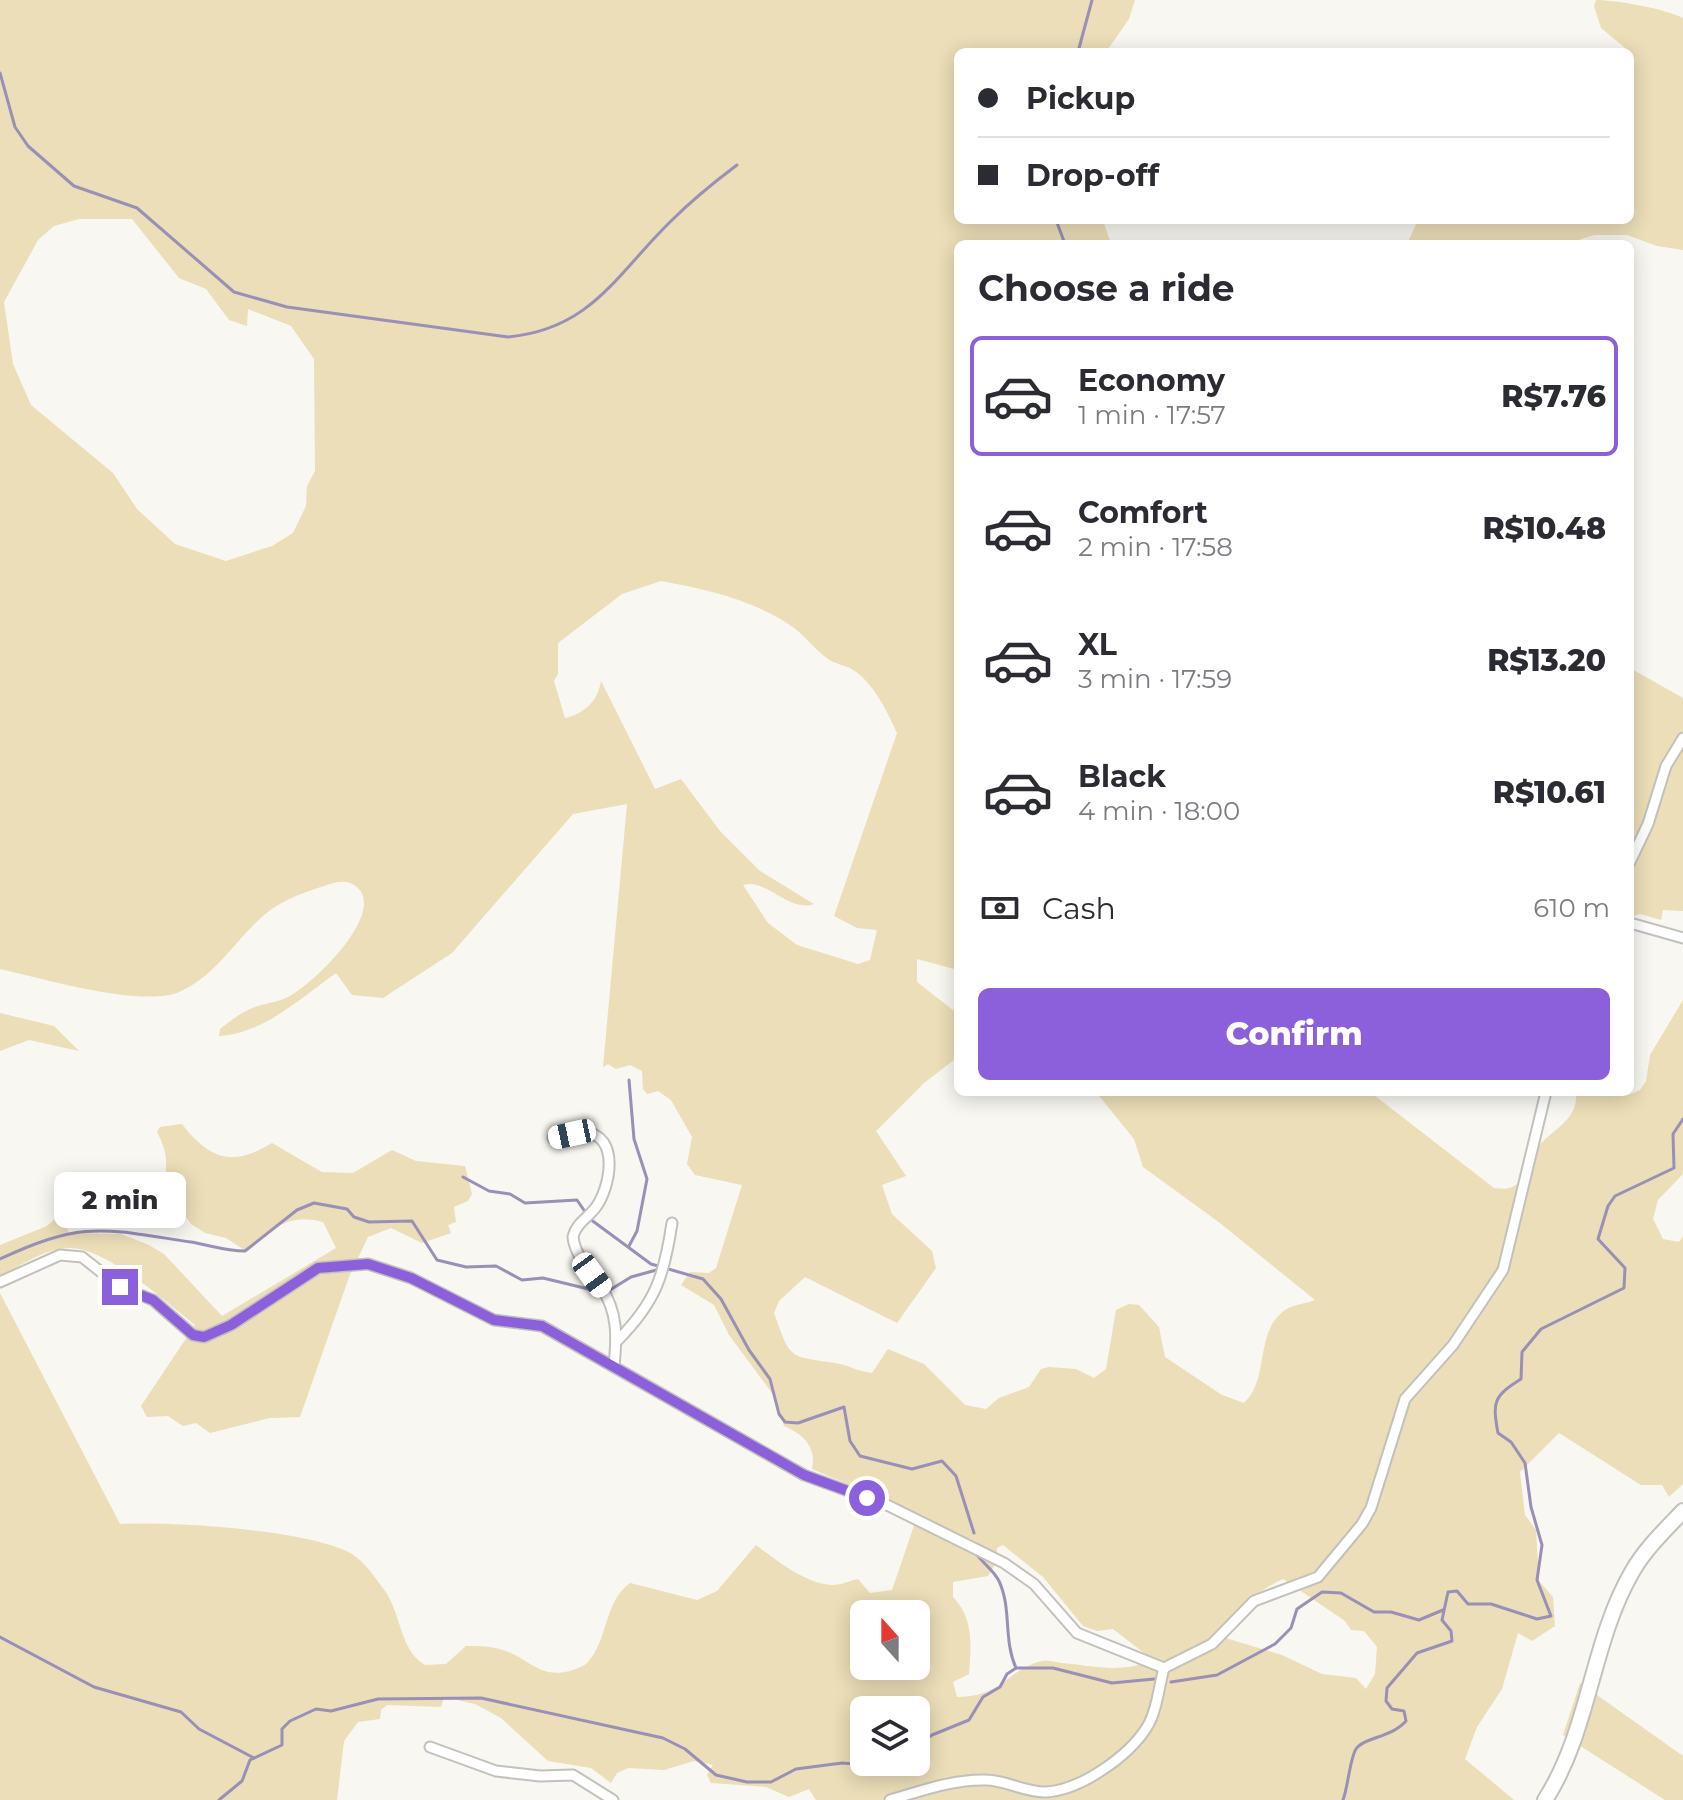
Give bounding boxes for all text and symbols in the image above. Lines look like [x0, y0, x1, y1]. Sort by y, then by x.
text: Pickup [1026, 80, 1135, 117]
text: Drop-off [1026, 157, 1159, 194]
text: Choose a ride [978, 266, 1235, 310]
icon: car [982, 360, 1054, 432]
text: Economy [1078, 362, 1225, 399]
text: R$7.76 [1501, 378, 1606, 415]
text: 1 min · 17:57 [1078, 399, 1226, 431]
icon: car [982, 492, 1054, 564]
text: Comfort [1078, 494, 1208, 531]
text: R$10.48 [1482, 510, 1606, 547]
text: 2 min · 17:58 [1078, 531, 1233, 563]
icon: car [982, 624, 1054, 696]
text: XL [1078, 626, 1117, 663]
text: R$13.20 [1487, 642, 1606, 679]
text: 3 min · 17:59 [1078, 663, 1232, 695]
icon: car [982, 756, 1054, 828]
text: Black [1078, 758, 1166, 795]
text: R$10.61 [1493, 774, 1606, 811]
text: 4 min · 18:00 [1078, 795, 1240, 827]
icon: cash [978, 886, 1022, 930]
text: Cash [1042, 890, 1116, 927]
text: 610 m [1533, 892, 1610, 924]
button: Confirm [978, 988, 1610, 1080]
car [546, 1117, 598, 1151]
callout: 2 min [54, 1171, 186, 1227]
text: 2 min [82, 1184, 158, 1216]
car [568, 1249, 616, 1301]
route end [102, 1269, 138, 1305]
route start [849, 1480, 885, 1516]
north arrow [850, 1600, 930, 1680]
map controls [850, 1600, 930, 1776]
button: layers [850, 1696, 930, 1776]

